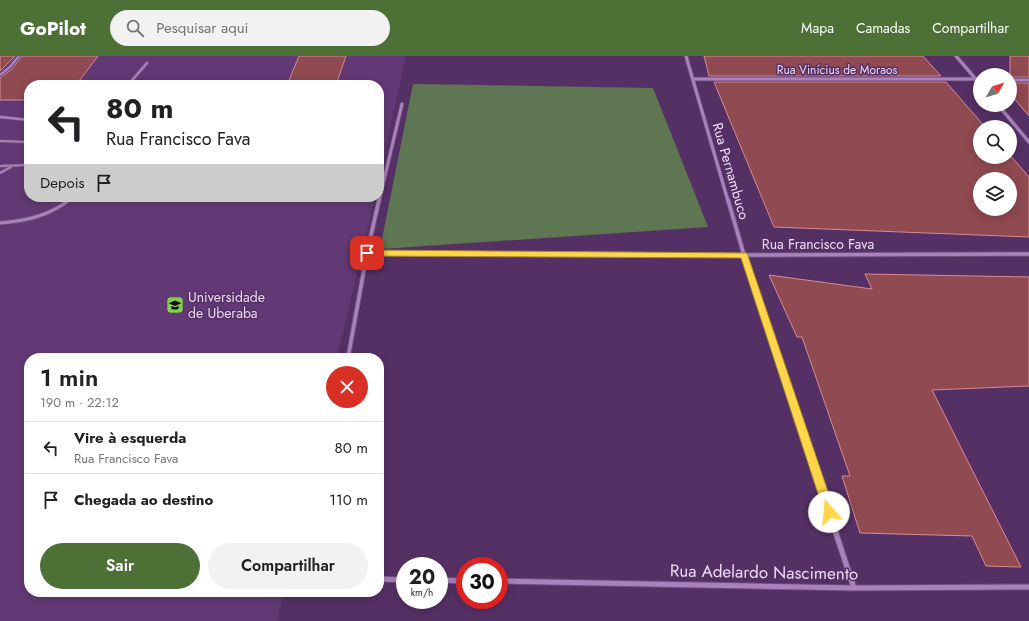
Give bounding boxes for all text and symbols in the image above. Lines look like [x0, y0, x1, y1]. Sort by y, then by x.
search box [110, 10, 390, 46]
text: GoPilot [20, 15, 86, 42]
icon: search [124, 17, 146, 39]
text: Pesquisar aqui [156, 17, 248, 39]
text: Mapa [801, 18, 834, 38]
text: Camadas [856, 18, 910, 38]
text: Compartilhar [932, 18, 1009, 38]
street label: Rua Vinícius de Moraos [777, 61, 897, 79]
north arrow [973, 68, 1017, 112]
map controls [973, 68, 1017, 216]
text: 80 m [106, 88, 173, 129]
icon: left [40, 96, 92, 148]
street label: Rua Pernambuco [708, 120, 754, 222]
button: search [973, 120, 1017, 164]
text: Rua Francisco Fava [106, 126, 251, 152]
text: Depois [40, 172, 85, 194]
icon: arrive [93, 172, 115, 194]
button: layers [973, 172, 1017, 216]
street label: Rua Francisco Fava [762, 234, 874, 254]
pin [350, 236, 384, 270]
icon: arrive [356, 242, 378, 264]
place label: Universidade de Uberaba [188, 287, 265, 323]
school or university icon: Universidade de Uberaba [165, 295, 185, 315]
text: 1 min [40, 360, 98, 395]
button: close [326, 366, 368, 408]
text: 190 m · 22:12 [40, 393, 119, 412]
text: Vire à esquerda [74, 427, 186, 449]
icon: left [40, 437, 62, 459]
text: 80 m [335, 437, 368, 459]
text: Rua Francisco Fava [74, 449, 178, 468]
icon: arrive [40, 489, 62, 511]
text: Chegada ao destino [74, 489, 213, 511]
text: 110 m [329, 489, 368, 511]
position arrow [808, 491, 850, 533]
button: Sair [40, 543, 200, 589]
button: Compartilhar [208, 543, 368, 589]
speed limit sign: 30 [456, 557, 508, 609]
street label: Rua Adelardo Nascimento [670, 558, 858, 586]
text: 20 [409, 563, 435, 592]
text: km/h [411, 585, 433, 600]

